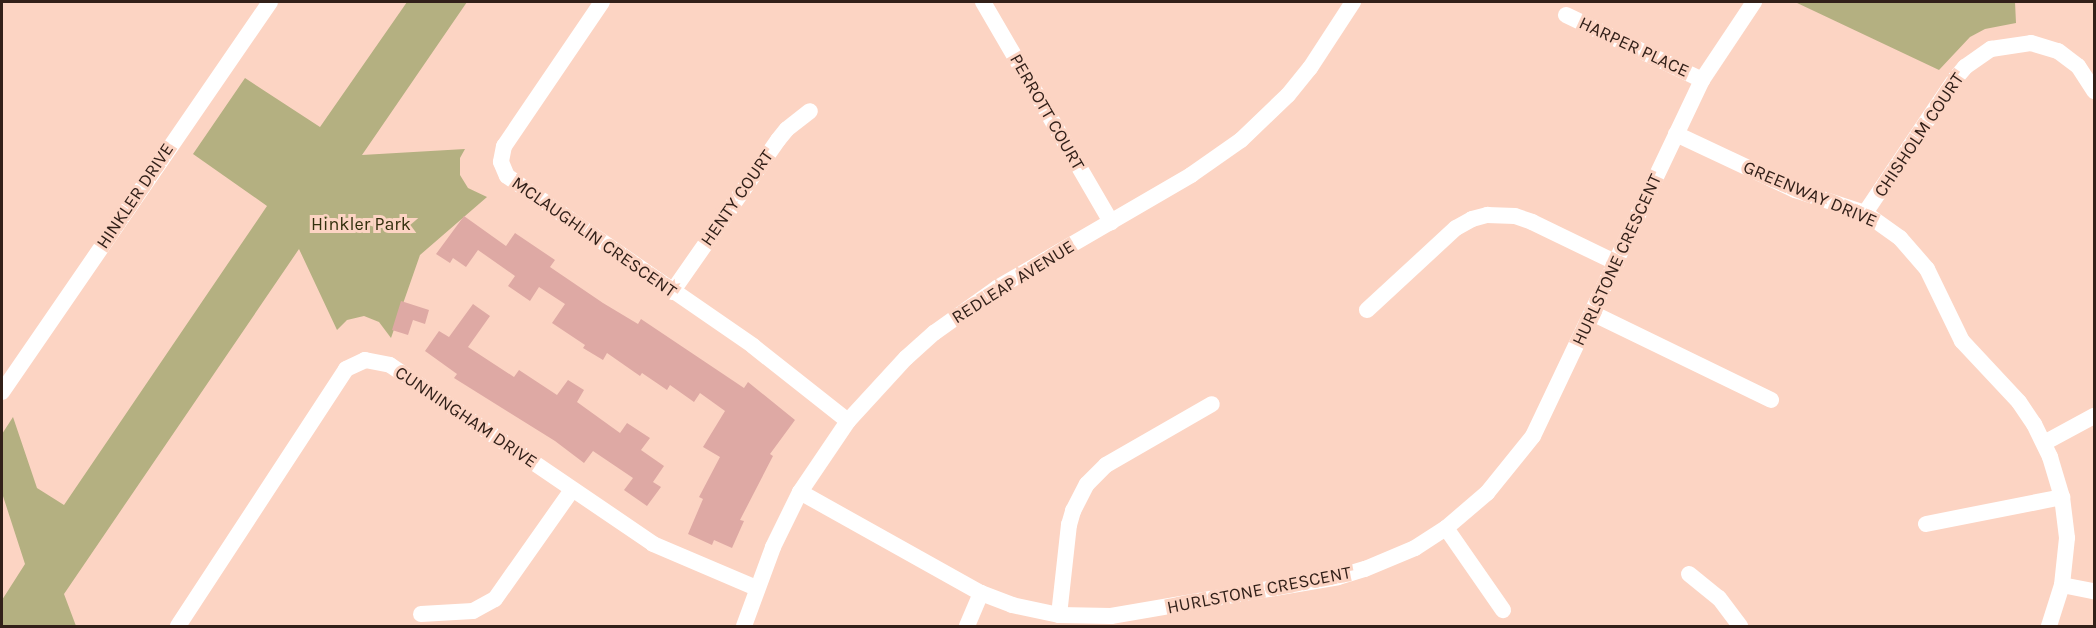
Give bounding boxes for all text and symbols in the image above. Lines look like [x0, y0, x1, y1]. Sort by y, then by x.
street label: HARPER PLACE [1576, 12, 1692, 82]
street label: PERROTT COURT [1005, 50, 1089, 174]
street label: CHISHOLM COURT [1870, 69, 1968, 201]
street label: HINKLER DRIVE [92, 139, 178, 253]
street label: HENTY COURT [696, 146, 778, 250]
street label: GREENWAY DRIVE [1740, 156, 1880, 232]
street label: HURLSTONE CRESCENT [1568, 171, 1666, 349]
street label: MCLAUGHLIN CRESCENT [508, 172, 680, 302]
park label: Hinkler Park [311, 213, 411, 235]
street label: REDLEAP AVENUE [948, 236, 1078, 328]
street label: CUNNINGHAM DRIVE [391, 362, 541, 472]
street label: HURLSTONE CRESCENT [1165, 562, 1353, 618]

